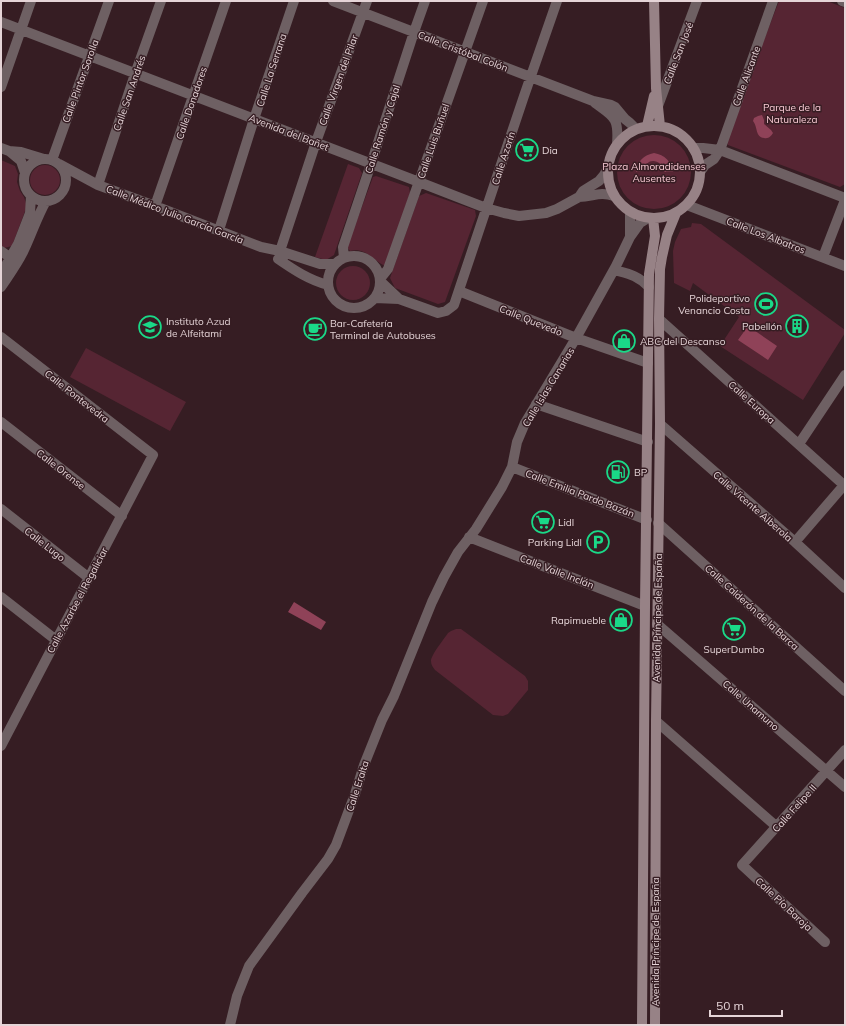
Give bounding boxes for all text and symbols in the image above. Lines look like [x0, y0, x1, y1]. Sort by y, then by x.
street label: Calle San José [661, 20, 696, 86]
street label: Calle Cristóbal Colón [416, 28, 510, 75]
street label: Calle La Serrana [254, 32, 289, 108]
street label: Calle Virgen del Pilar [316, 33, 361, 127]
street label: Calle Pintor Sorolla [59, 38, 102, 125]
street label: Calle Alicante [730, 44, 763, 108]
street label: Calle San Andrés [110, 53, 149, 133]
street label: Calle Donadores [173, 65, 210, 141]
street label: Calle Ramón y Cajal [362, 83, 403, 175]
park label: Parque de la Naturaleza [763, 101, 821, 126]
street label: Calle Luis Buñuel [415, 102, 452, 180]
street label: Avenida del Bañet [247, 111, 331, 154]
street label: Calle Azorín [489, 130, 518, 187]
supermarket icon: Dia [514, 137, 540, 163]
place label: Dia [542, 144, 558, 157]
park label: Plaza Almoradidenses Ausentes [602, 160, 706, 185]
street label: Calle Médico Julio García García [104, 182, 245, 247]
street label: Calle Los Albatros [724, 214, 807, 257]
sports icon: Polideportivo Venancio Costa [753, 291, 779, 317]
place label: Polideportivo Venancio Costa [678, 292, 750, 317]
street label: Calle Quevedo [497, 302, 564, 339]
building icon: Pabellón [784, 313, 810, 339]
school or university icon: Instituto Azud de Alfeitamí [137, 314, 163, 340]
place label: Instituto Azud de Alfeitamí [166, 315, 231, 340]
cafe icon: Bar-Cafetería Terminal de Autobuses [302, 316, 328, 342]
place label: Bar-Cafetería Terminal de Autobuses [330, 317, 436, 342]
place label: Pabellón [742, 320, 782, 333]
shop icon: ABC del Descanso [611, 328, 637, 354]
place label: ABC del Descanso [640, 335, 726, 348]
street label: Calle Islas Canarias [520, 345, 577, 429]
street label: Calle Pontevedra [42, 367, 112, 426]
street label: Calle Europa [726, 378, 778, 427]
street label: Calle Orense [34, 446, 88, 493]
fuel station icon: BP [605, 459, 631, 485]
place label: BP [634, 466, 648, 479]
street label: Calle Emilia Pardo Bazán [523, 467, 636, 520]
street label: Calle Vicente Alberola [710, 468, 795, 545]
supermarket icon: Lidl [530, 509, 556, 535]
place label: Lidl [558, 516, 574, 529]
street label: Calle Lugo [22, 524, 68, 565]
parking icon: Parking Lidl [585, 529, 611, 555]
place label: Parking Lidl [528, 536, 582, 549]
street label: Calle Azarbe el Regaliciar [44, 545, 111, 655]
street label: Calle Valle Inclán [518, 551, 596, 592]
street label: Avenida Príncipe de España [650, 553, 665, 683]
street label: Calle Calderón de la Barca [702, 562, 801, 653]
shop icon: Rapimueble [608, 607, 634, 633]
place label: Rapimueble [551, 614, 606, 627]
supermarket icon: SuperDumbo [721, 616, 747, 642]
place label: SuperDumbo [704, 643, 765, 656]
street label: Calle Unamuno [720, 677, 782, 734]
street label: Calle Eralta [343, 759, 372, 813]
street label: Calle Felipe II [769, 782, 819, 835]
street label: Calle Pío Baroja [752, 875, 815, 934]
street label: Avenida Príncipe de España [649, 878, 662, 1006]
scale bar [710, 992, 782, 1018]
text: 50 m [716, 998, 744, 1013]

